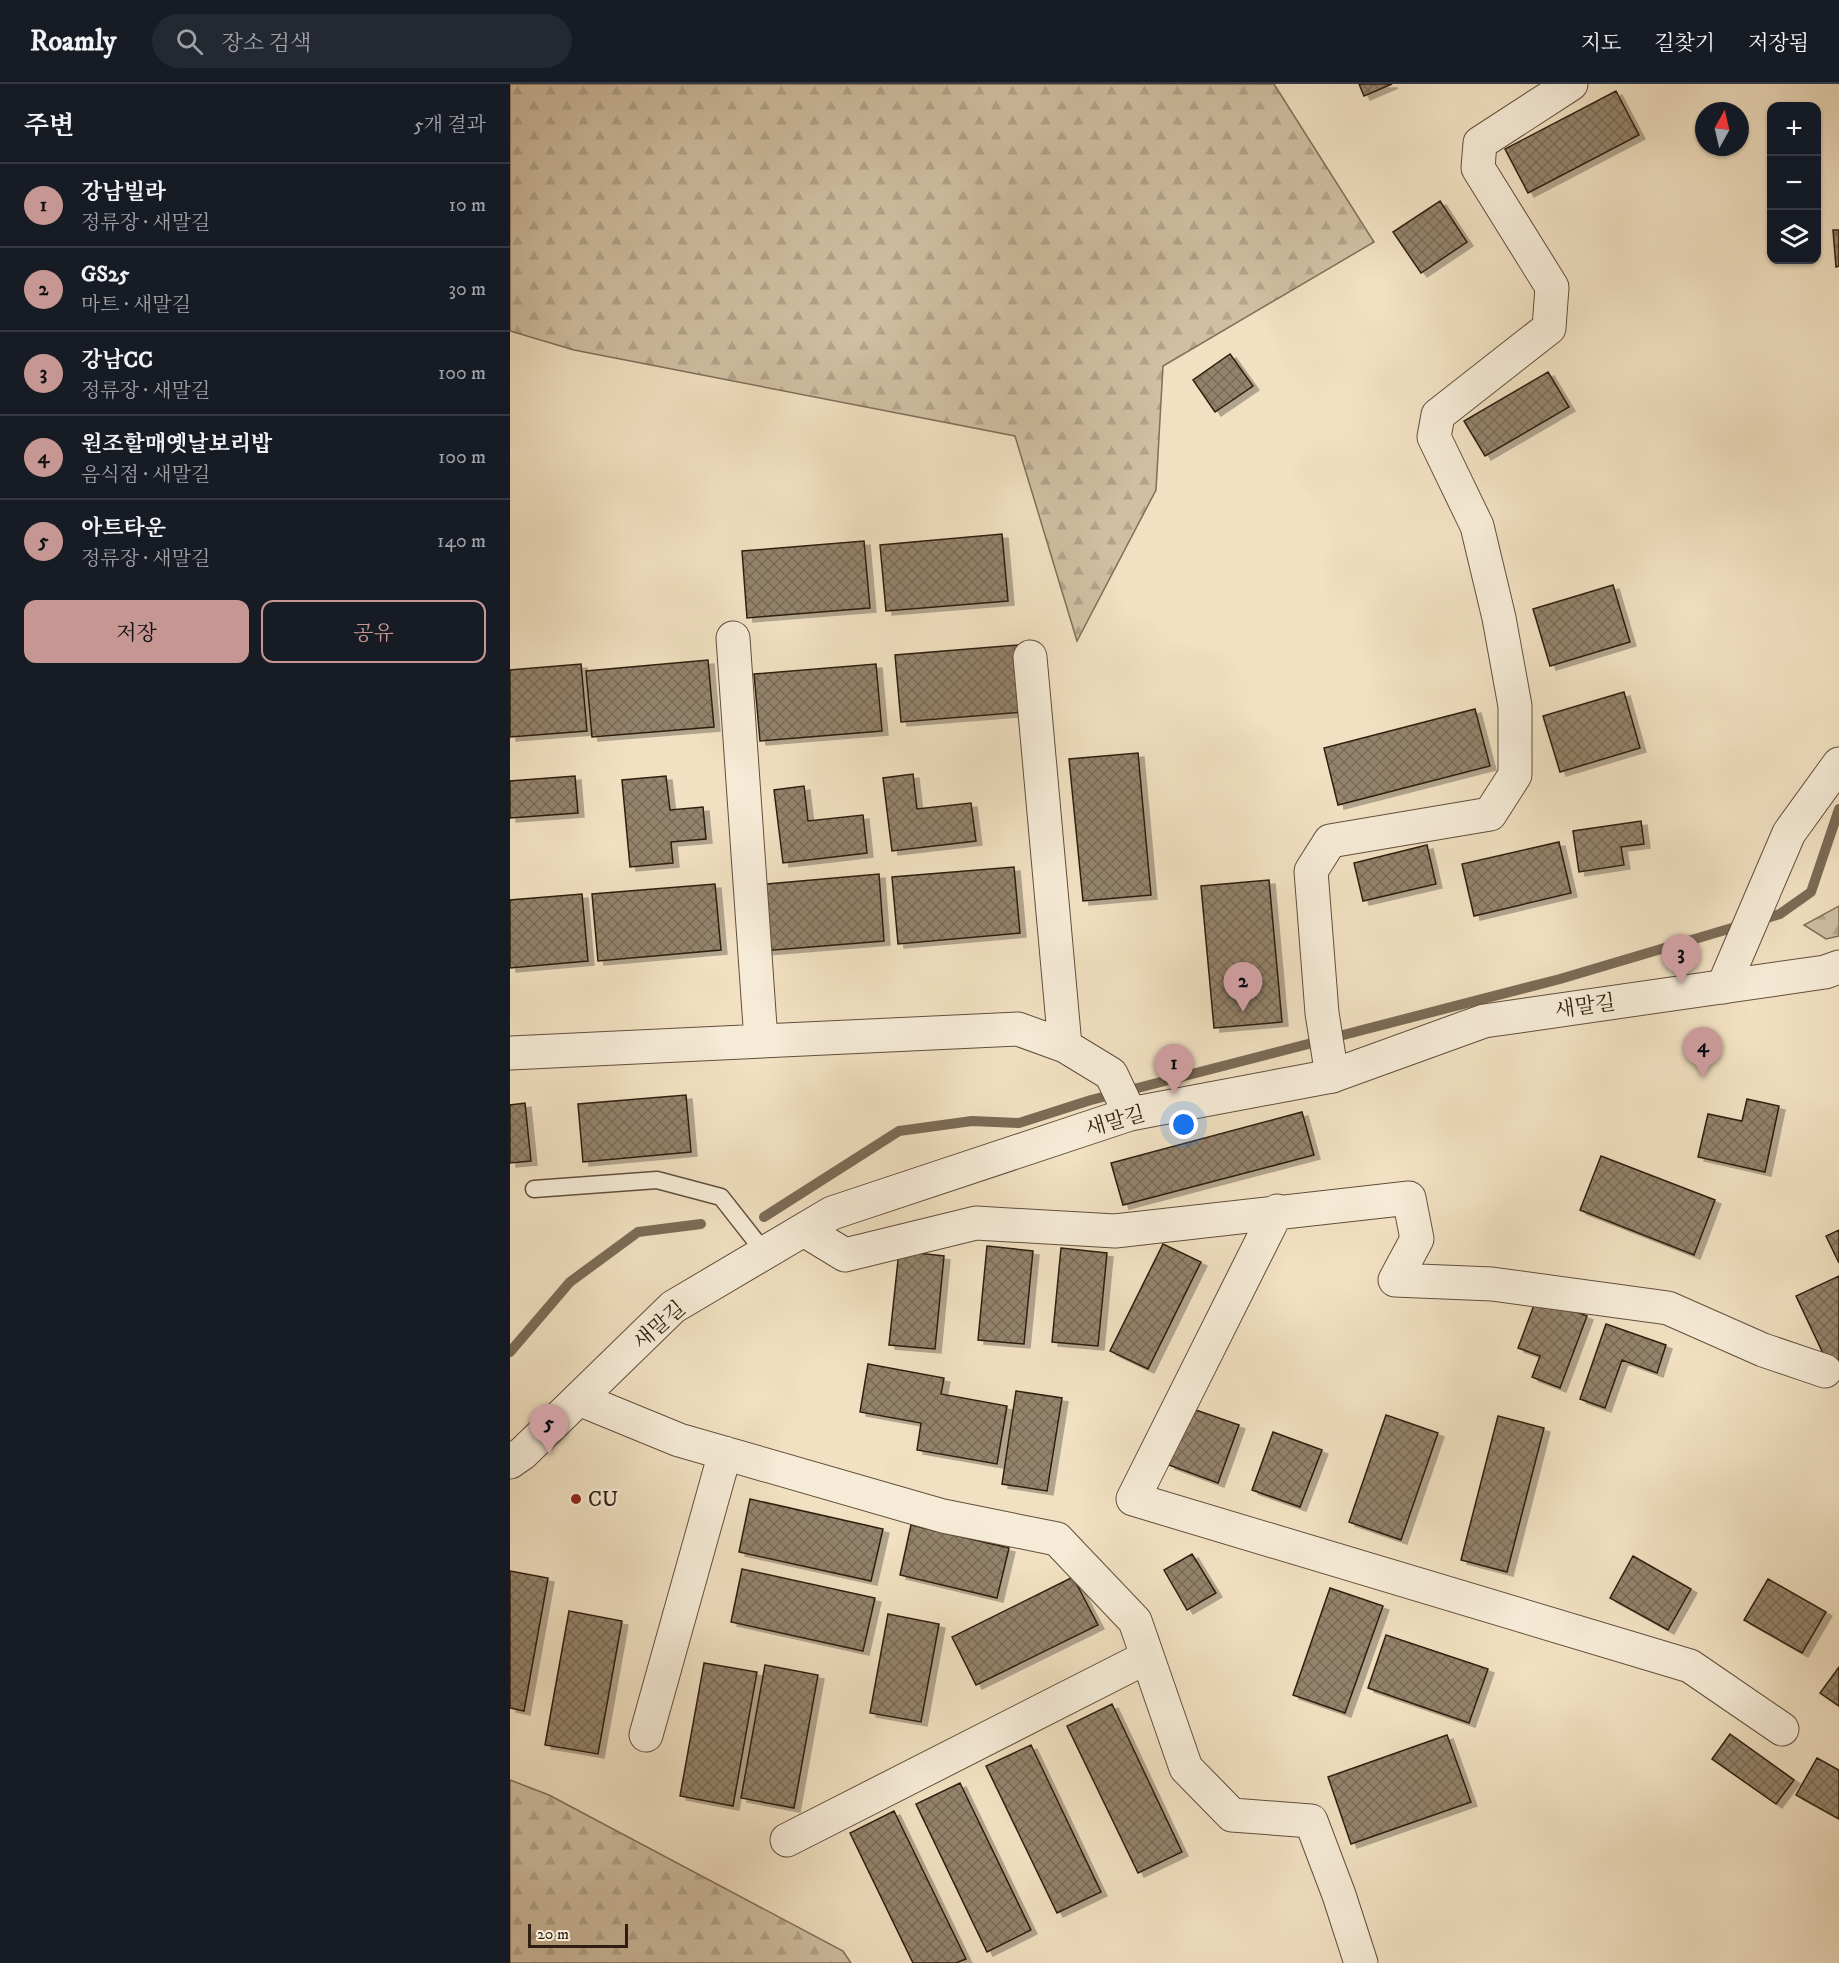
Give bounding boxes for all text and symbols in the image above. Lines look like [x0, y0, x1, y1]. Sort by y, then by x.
search box [152, 14, 572, 68]
text: Roamly [30, 24, 116, 59]
icon: search [173, 25, 206, 58]
text: 장소 검색 [221, 30, 311, 57]
text: 지도 [1581, 31, 1621, 57]
text: 길찾기 [1654, 31, 1715, 57]
text: 저장됨 [1748, 31, 1809, 57]
north arrow [1695, 102, 1749, 156]
map controls [1767, 102, 1821, 264]
button: + [1767, 102, 1821, 156]
text: 주변 [24, 110, 74, 143]
text: 5개 결과 [414, 113, 486, 138]
button: − [1767, 156, 1821, 210]
text: 강남빌라 [81, 179, 166, 206]
text: 1 [40, 193, 47, 218]
text: 10 m [449, 193, 486, 218]
button: layers [1767, 210, 1821, 264]
text: 정류장 · 새말길 [81, 211, 210, 236]
text: GS25 [81, 261, 130, 288]
text: 2 [39, 277, 48, 302]
text: 30 m [448, 277, 486, 302]
text: 마트 · 새말길 [81, 293, 191, 318]
text: 강남CC [81, 347, 153, 374]
text: 3 [40, 361, 47, 386]
text: 100 m [438, 361, 486, 386]
text: 정류장 · 새말길 [81, 379, 210, 404]
text: 원조할매옛날보리밥 [81, 431, 272, 458]
text: 4 [38, 445, 49, 470]
text: 100 m [438, 445, 486, 470]
text: 음식점 · 새말길 [81, 463, 210, 488]
text: 아트타운 [81, 515, 166, 542]
text: 5 [39, 529, 48, 554]
text: 140 m [437, 529, 486, 554]
text: 정류장 · 새말길 [81, 547, 210, 572]
button: 저장 [24, 600, 249, 663]
button: 공유 [261, 600, 486, 663]
pin: 3 [1662, 934, 1700, 984]
pin: 2 [1224, 962, 1262, 1012]
street label: 새말길 [1553, 990, 1617, 1024]
pin: 4 [1684, 1028, 1722, 1077]
pin: 1 [1154, 1044, 1194, 1094]
street label: 새말길 [1082, 1101, 1148, 1143]
your location [1169, 1110, 1198, 1139]
street label: 새말길 [628, 1296, 691, 1356]
pin: 5 [530, 1404, 568, 1454]
place label: CU [588, 1487, 618, 1513]
marker: CU [569, 1492, 583, 1506]
scale bar [528, 1921, 628, 1948]
text: 20 m [537, 1924, 569, 1944]

